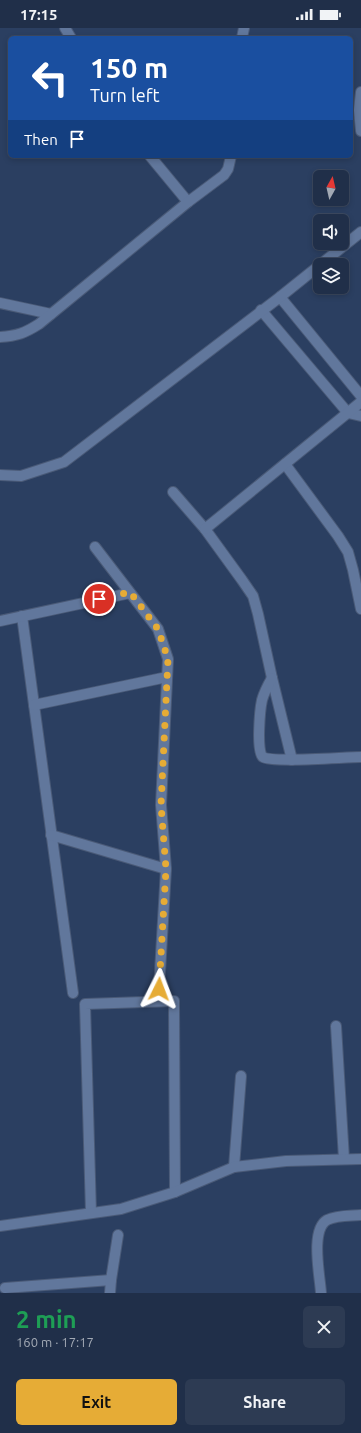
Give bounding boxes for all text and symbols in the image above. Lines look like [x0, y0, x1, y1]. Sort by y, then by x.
text: 17:15 [20, 6, 58, 23]
icon: left [24, 52, 76, 104]
text: 150 m [90, 52, 168, 83]
text: Turn left [90, 85, 160, 105]
icon: arrive [66, 128, 88, 150]
text: Then [24, 131, 58, 148]
north arrow [313, 170, 349, 206]
map controls [313, 170, 349, 294]
button: sound [313, 214, 349, 250]
button: layers [313, 258, 349, 294]
pin [82, 582, 116, 616]
icon: arrive [88, 588, 110, 610]
position arrow [138, 968, 180, 1010]
text: 2 min [16, 1306, 77, 1333]
button: close [303, 1306, 345, 1348]
text: 160 m · 17:17 [16, 1335, 94, 1349]
button: Exit [16, 1379, 177, 1425]
button: Share [185, 1379, 345, 1425]

